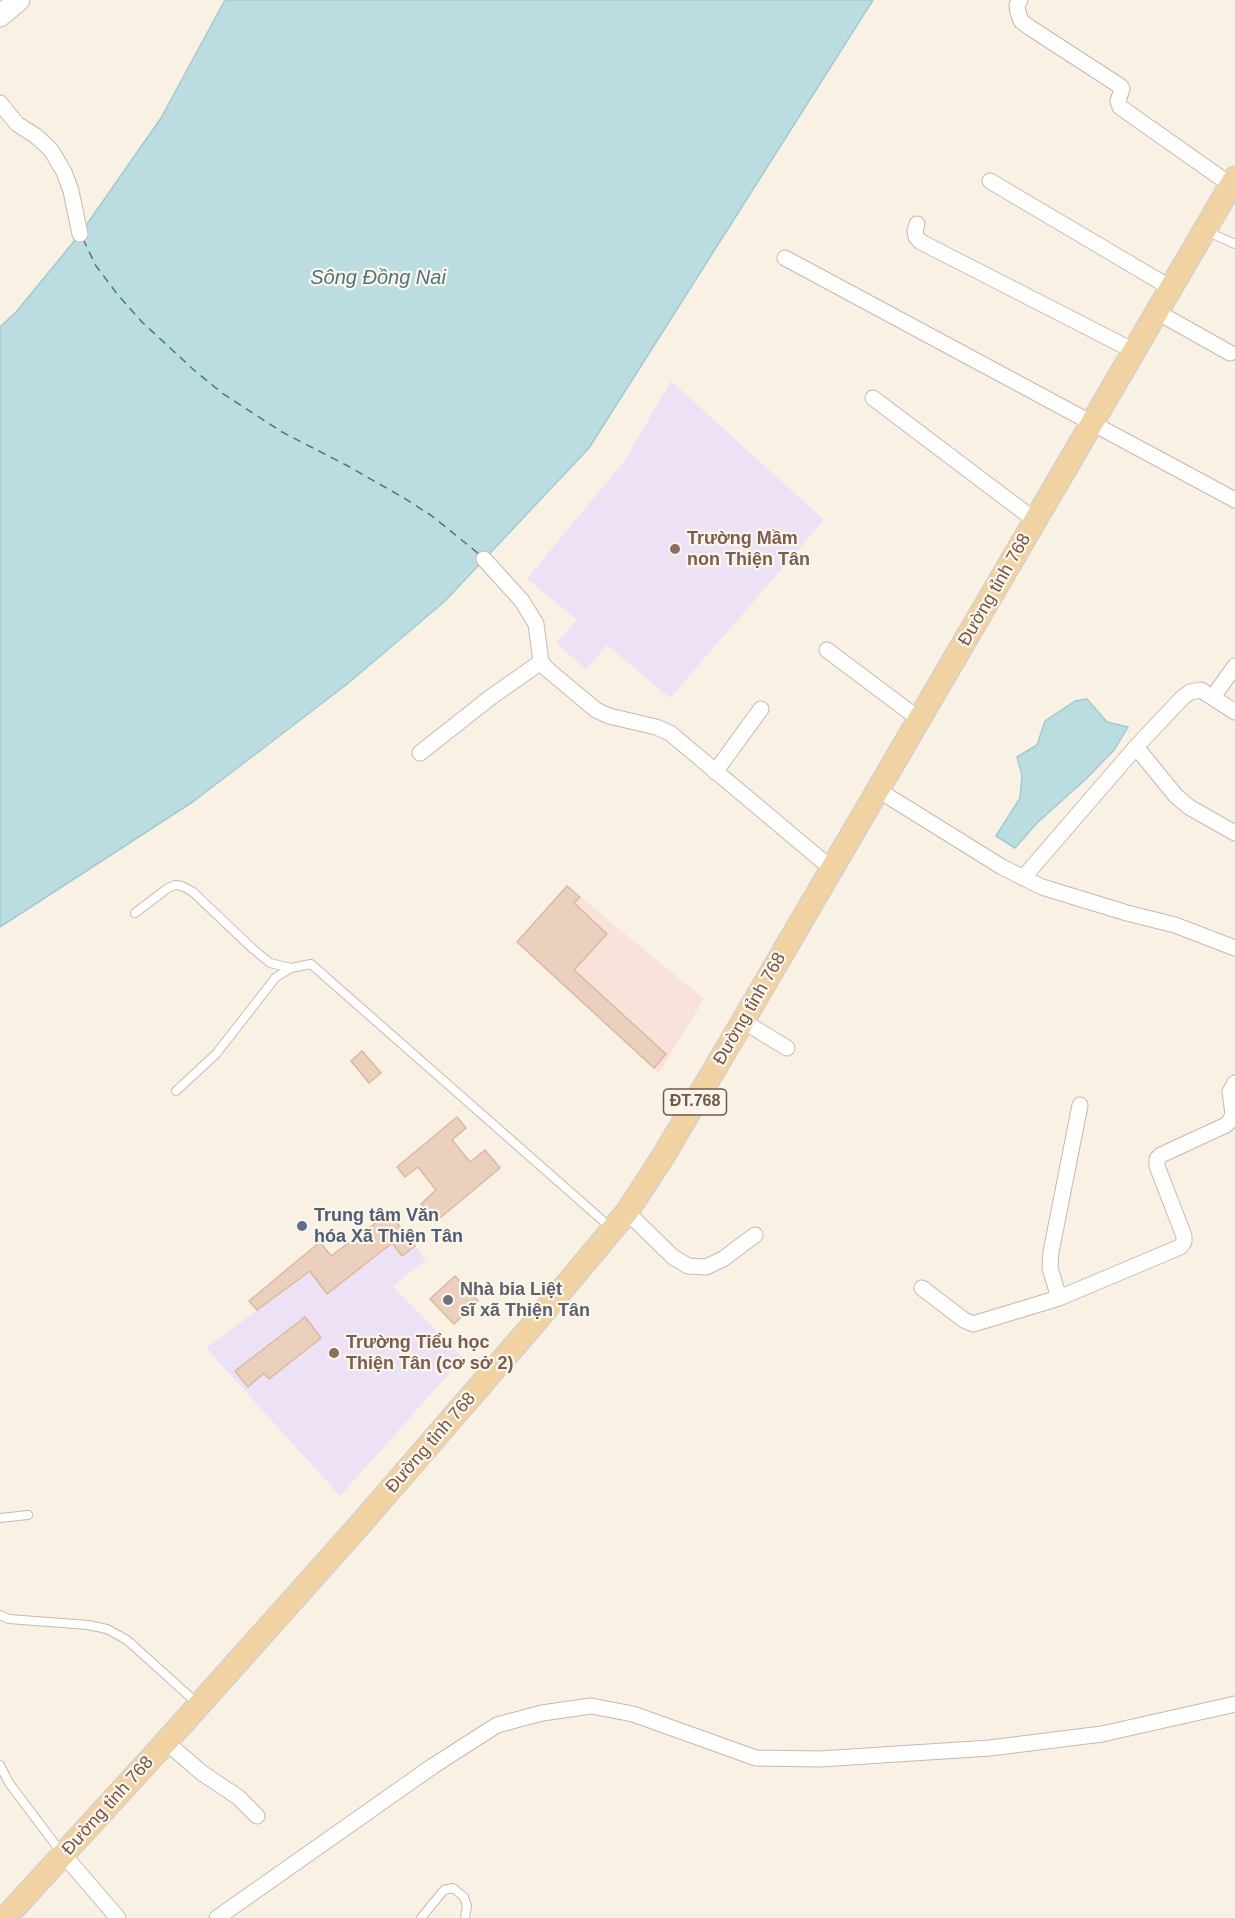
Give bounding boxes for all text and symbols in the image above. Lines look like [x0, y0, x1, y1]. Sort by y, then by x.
water label: Sông Đồng Nai [310, 266, 446, 290]
place label: Trường Mầm non Thiện Tân [687, 528, 810, 570]
street label: Đường tỉnh 768 [954, 530, 1036, 650]
marker: Trường Mầm non Thiện Tân [668, 542, 682, 556]
street label: Đường tỉnh 768 [709, 949, 791, 1069]
road number: ĐT.768 [664, 1089, 726, 1115]
place label: Trung tâm Văn hóa Xã Thiện Tân [314, 1205, 463, 1248]
marker: Trung tâm Văn hóa Xã Thiện Tân [295, 1219, 309, 1233]
place label: Nhà bia Liệt sĩ xã Thiện Tân [460, 1279, 590, 1322]
marker: Nhà bia Liệt sĩ xã Thiện Tân [441, 1293, 455, 1307]
place label: Trường Tiểu học Thiện Tân (cơ sở 2) [346, 1332, 514, 1374]
marker: Trường Tiểu học Thiện Tân (cơ sở 2) [327, 1346, 341, 1360]
street label: Đường tỉnh 768 [382, 1388, 480, 1498]
street label: Đường tỉnh 768 [58, 1752, 158, 1860]

